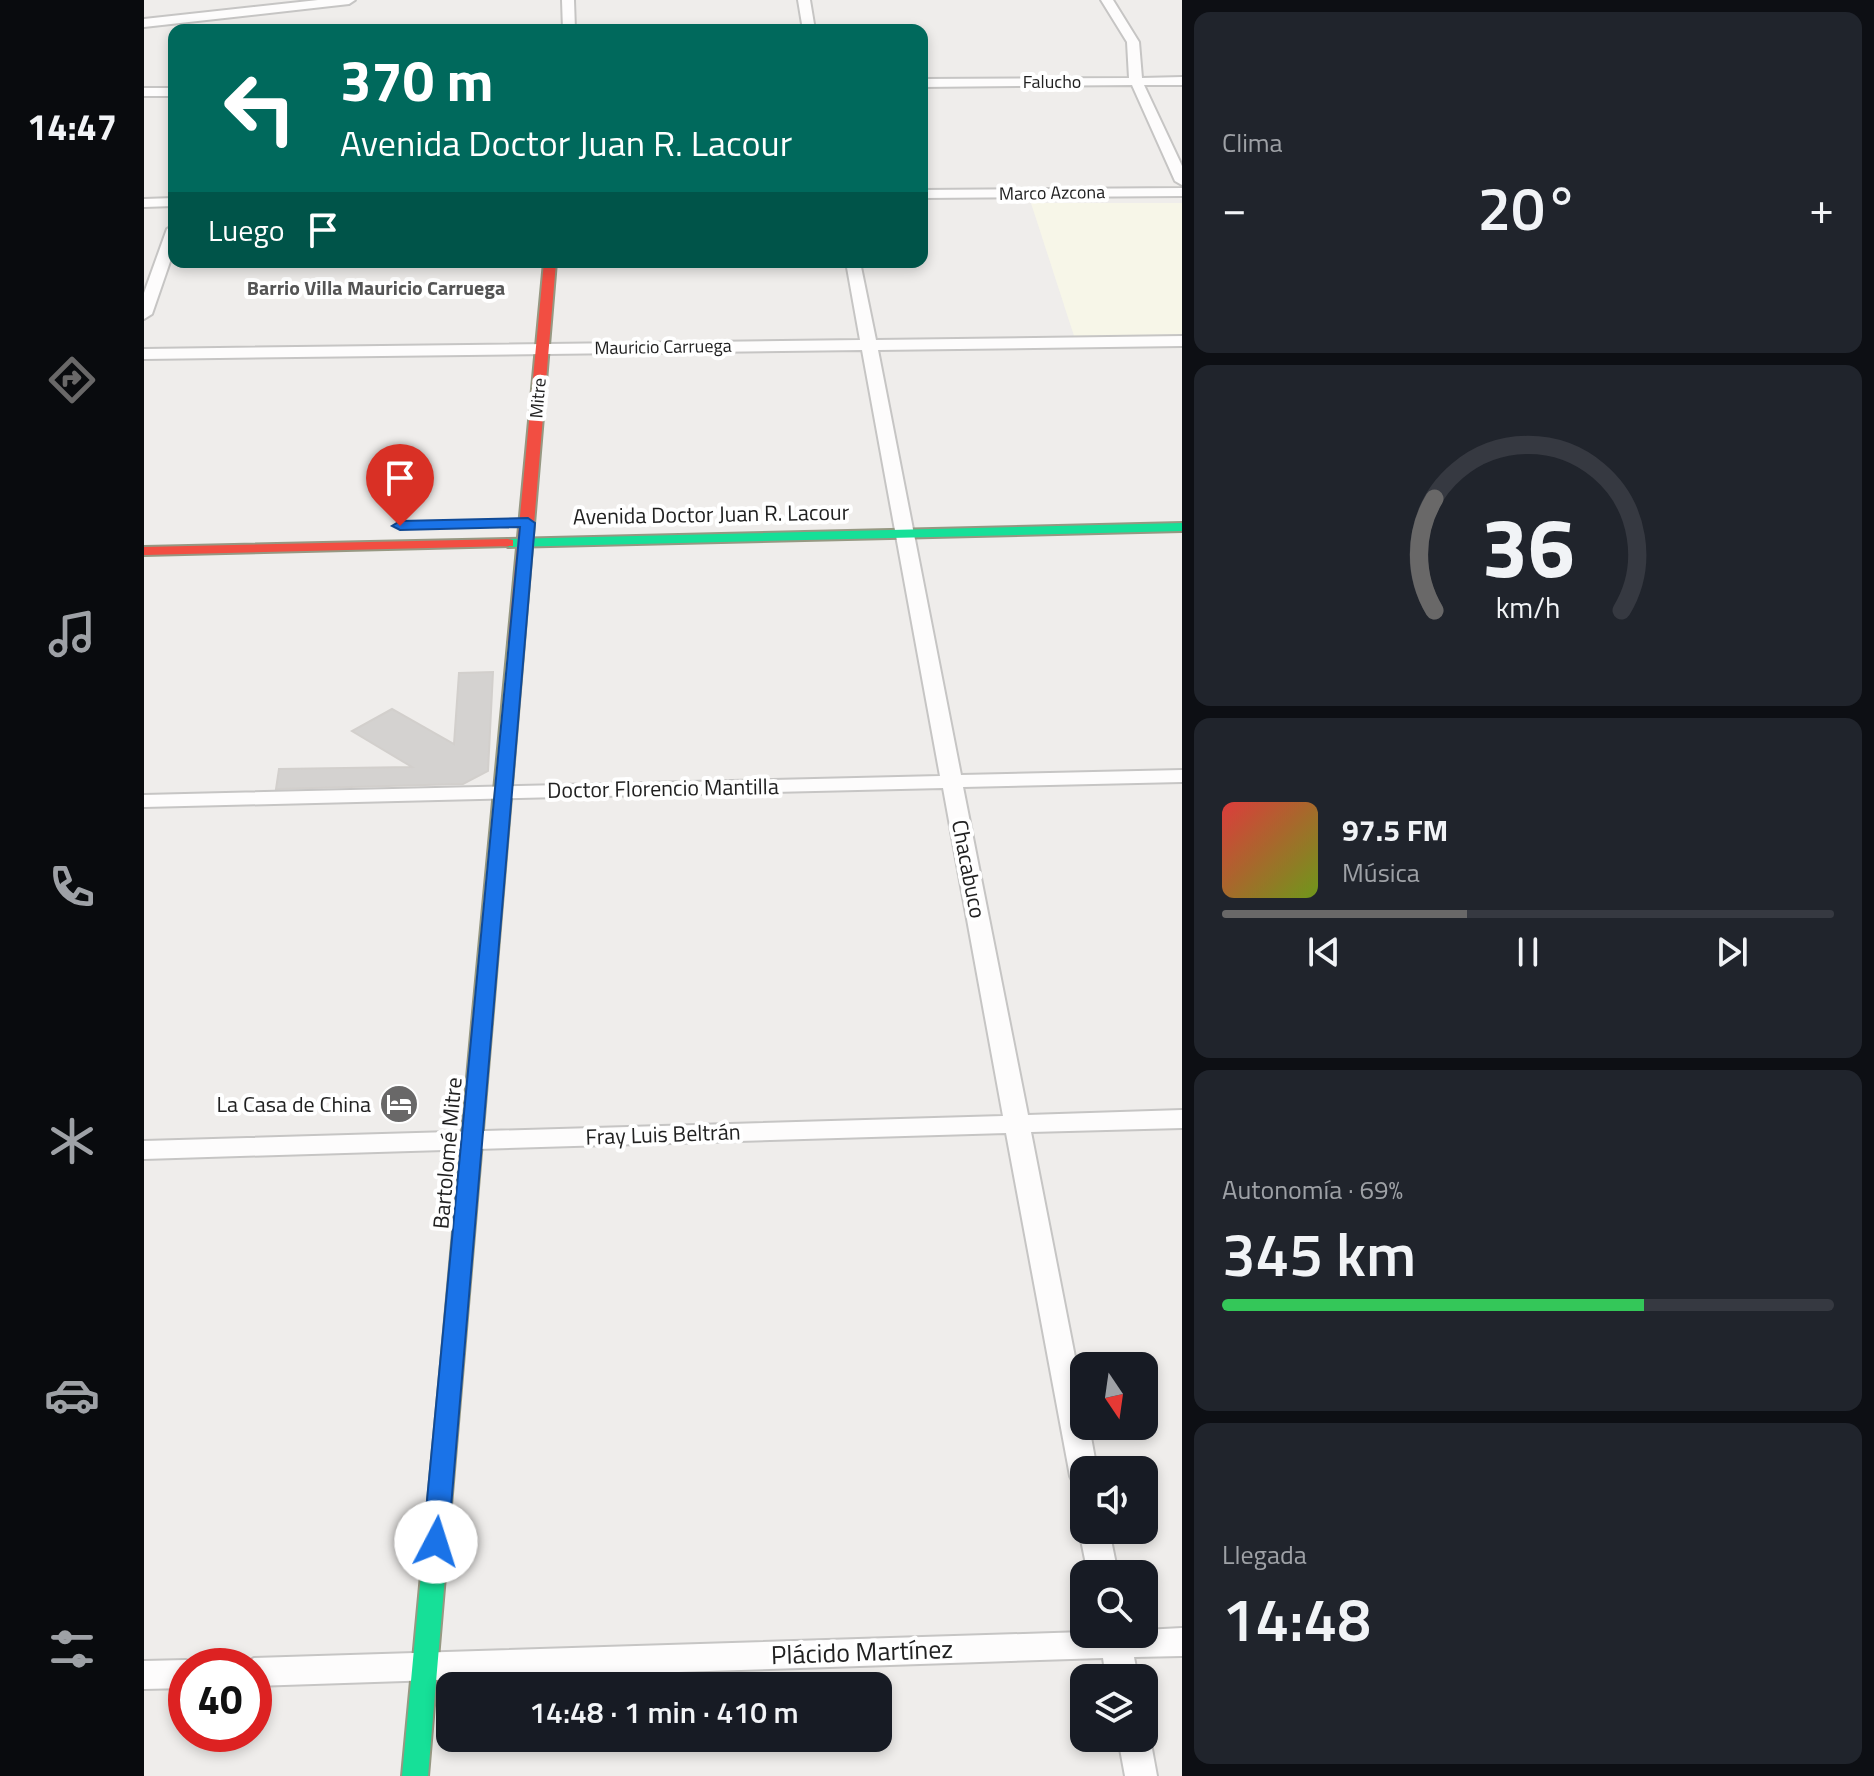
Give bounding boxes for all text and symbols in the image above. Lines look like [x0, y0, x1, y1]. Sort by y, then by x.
text: 370 m [340, 38, 493, 123]
icon: left [208, 56, 312, 160]
street label: Falucho [1023, 68, 1081, 95]
text: 14:47 [27, 99, 117, 154]
text: Avenida Doctor Juan R. Lacour [340, 115, 792, 170]
text: Clima [1222, 123, 1283, 162]
text: 20° [1478, 162, 1578, 253]
text: − [1222, 174, 1247, 241]
text: + [1809, 174, 1834, 241]
street label: Marco Azcona [999, 178, 1105, 207]
text: Luego [208, 207, 285, 253]
icon: arrive [301, 208, 345, 252]
district label: Barrio Villa Mauricio Carruega [247, 272, 505, 303]
street label: Mauricio Carruega [594, 332, 732, 361]
icon: directions [44, 352, 100, 408]
street label: Mitre [522, 377, 553, 419]
pin [366, 444, 434, 526]
icon: arrive [378, 456, 422, 500]
text: 36 [1481, 483, 1575, 609]
street label: Avenida Doctor Juan R. Lacour [573, 495, 850, 533]
text: km/h [1496, 586, 1560, 629]
icon: music [44, 606, 100, 662]
street label: Doctor Florencio Mantilla [547, 769, 779, 807]
text: 97.5 FM [1342, 807, 1448, 853]
street label: Chacabuco [943, 817, 995, 921]
text: Música [1342, 853, 1420, 892]
icon: phone [44, 859, 100, 915]
icon: previous [1302, 930, 1346, 974]
icon: pause [1506, 930, 1550, 974]
icon: next [1710, 930, 1754, 974]
street label: Bartolomé Mitre [423, 1076, 471, 1230]
hotel icon: La Casa de China [378, 1083, 420, 1125]
place label: La Casa de China [216, 1087, 371, 1121]
icon: climate [44, 1113, 100, 1169]
street label: Fray Luis Beltrán [585, 1114, 741, 1154]
text: Autonomía · 69% [1222, 1170, 1403, 1209]
text: 345 km [1222, 1208, 1416, 1299]
north arrow [1070, 1352, 1158, 1440]
map controls [1070, 1352, 1158, 1752]
icon: car [44, 1367, 100, 1423]
button: sound [1070, 1456, 1158, 1544]
position arrow [394, 1500, 478, 1584]
text: Llegada [1222, 1535, 1307, 1574]
button: search [1070, 1560, 1158, 1648]
text: 14:48 [1222, 1573, 1371, 1664]
icon: filters [44, 1621, 100, 1677]
street label: Plácido Martínez [770, 1629, 954, 1674]
speed limit sign: 40 [168, 1648, 272, 1752]
button: layers [1070, 1664, 1158, 1752]
text: 14:48 · 1 min · 410 m [529, 1689, 799, 1735]

